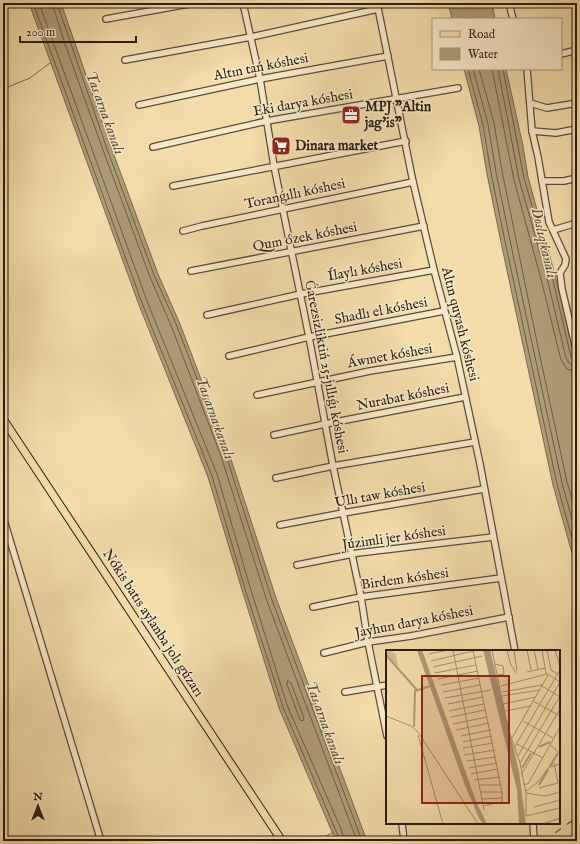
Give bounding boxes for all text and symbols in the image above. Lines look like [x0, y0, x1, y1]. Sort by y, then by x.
scale bar [20, 18, 136, 44]
legend [432, 18, 562, 70]
text: 200 m [26, 25, 55, 40]
text: Road [468, 27, 496, 42]
text: Water [468, 47, 499, 62]
street label: Altın tań kóshesi [211, 49, 310, 85]
water label: Tas arna kanalı [81, 69, 129, 157]
street label: Eki darya kóshesi [252, 85, 354, 121]
place label: MPJ "Altin jag'is" [363, 98, 432, 132]
office icon: MPJ "Altin jag'is" [340, 104, 362, 126]
supermarket icon: Dinara market [270, 135, 292, 157]
place label: Dinara market [295, 137, 379, 155]
street label: Toranǵıllı kóshesi [243, 174, 347, 213]
water label: Doslıq kanalı [527, 206, 561, 280]
street label: Qum ózek kóshesi [251, 218, 359, 256]
street label: Ílaylı kóshesi [326, 254, 404, 285]
street label: Altın quyash kóshesi [437, 264, 483, 383]
street label: Ǵarezsizliktiń 25-jıllıǵı kóshesi [300, 279, 352, 455]
street label: Shadlı el kóshesi [333, 293, 429, 329]
street label: Áwmet kóshesi [345, 339, 434, 373]
water label: Tas arna kanalı [191, 374, 239, 462]
street label: Nurabat kóshesi [355, 379, 451, 415]
street label: Ullı taw kóshesi [333, 478, 427, 512]
street label: Júzimli jer kóshesi [339, 522, 447, 554]
street label: Nókis batıs aylanba jolı gúzarı [98, 546, 208, 701]
street label: Birdem kóshesi [360, 564, 450, 594]
street label: Jayhun darya kóshesi [351, 602, 475, 643]
inset map [386, 650, 560, 824]
water label: Tas arna kanalı [301, 679, 349, 767]
north arrow [18, 786, 58, 826]
text: N [32, 790, 43, 804]

